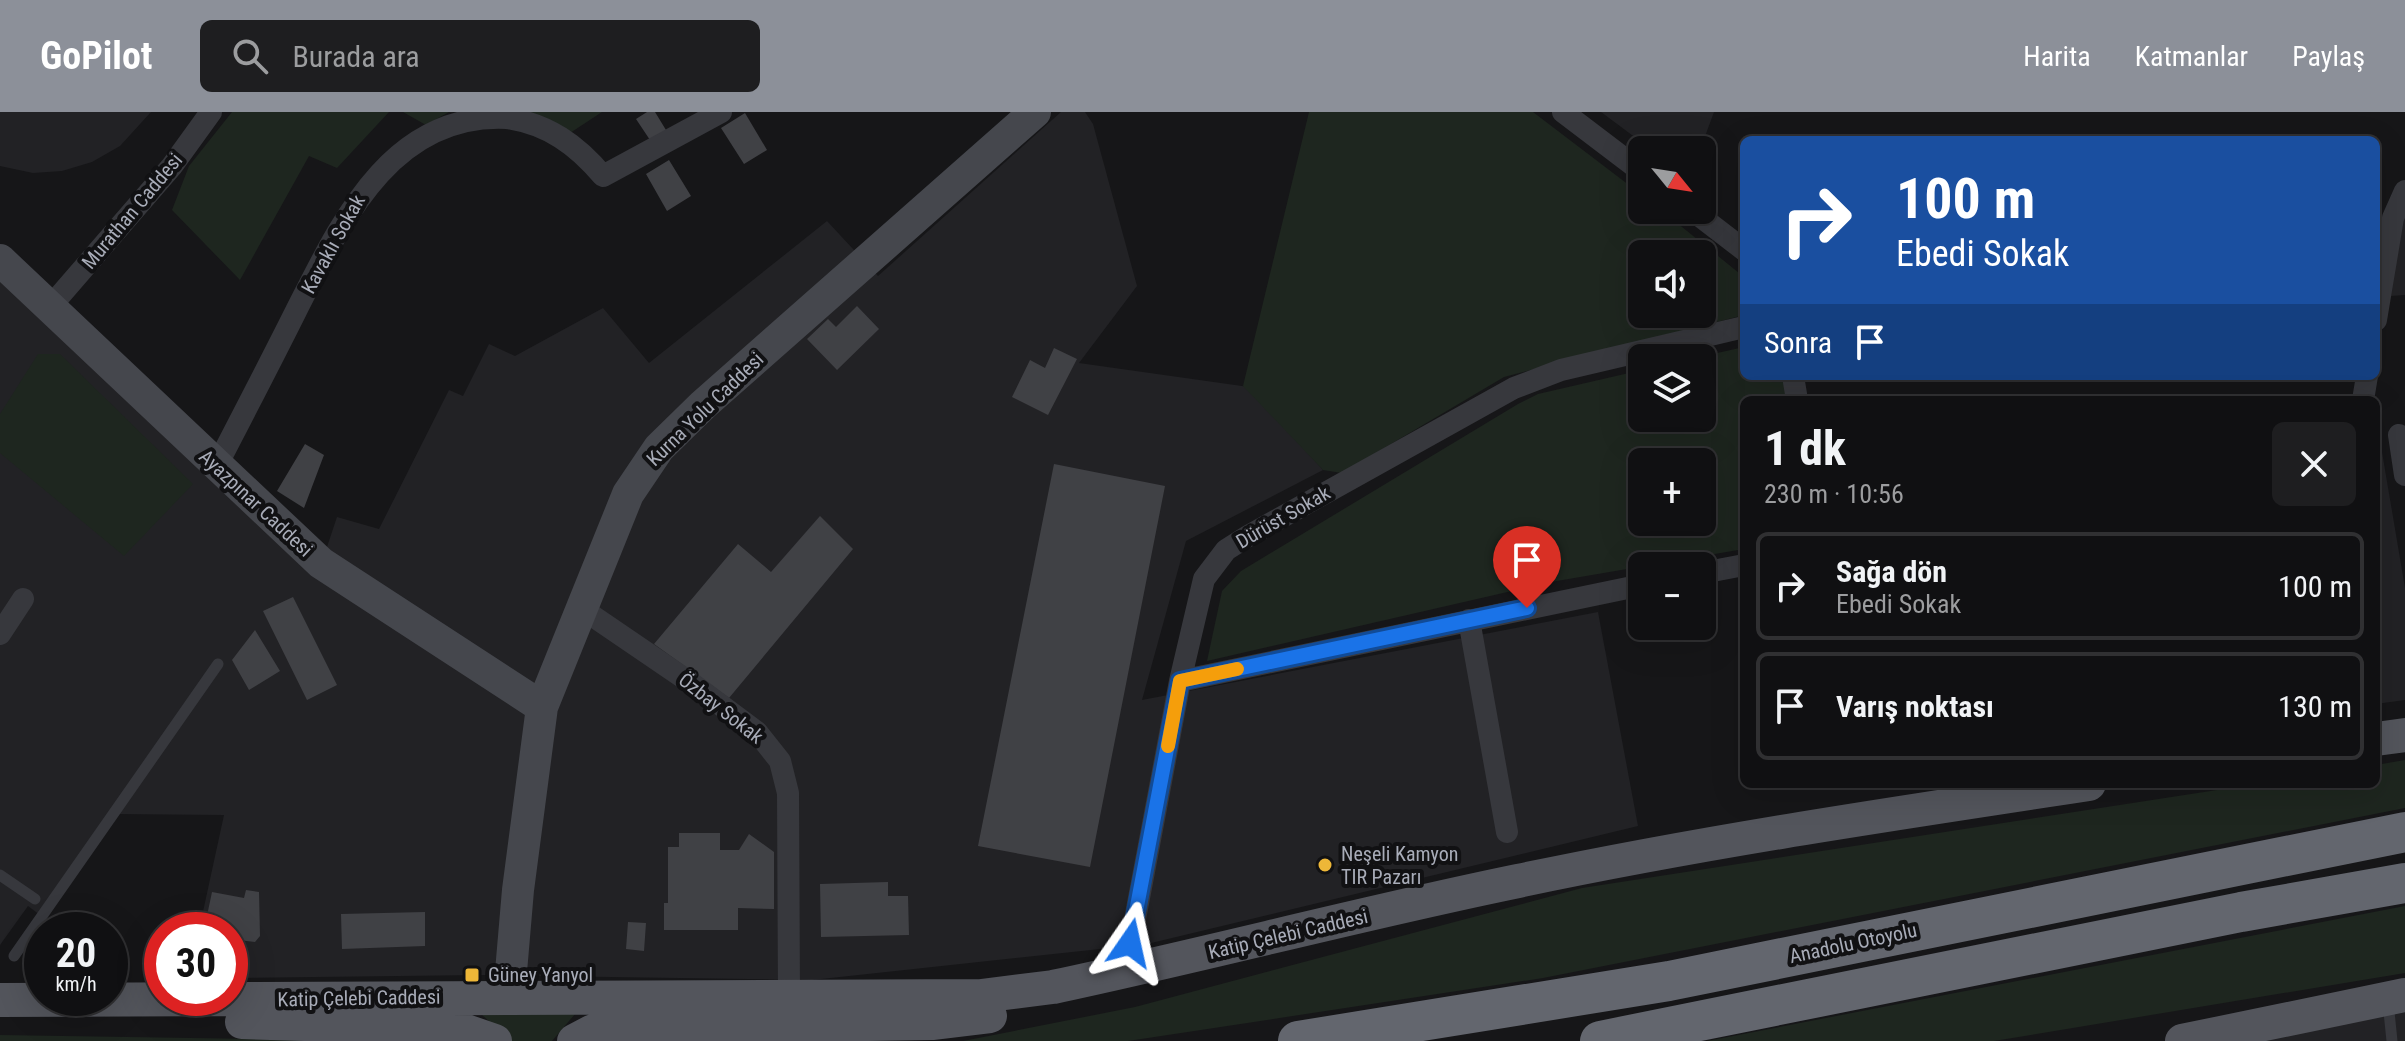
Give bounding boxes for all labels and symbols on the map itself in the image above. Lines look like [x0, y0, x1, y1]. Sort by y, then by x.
north arrow [1628, 136, 1716, 224]
street label: Murathan Caddesi [77, 148, 187, 274]
street label: Kavaklı Sokak [296, 190, 370, 298]
street label: Kurna Yolu Caddesi [642, 347, 768, 471]
street label: Ayazpınar Caddesi [194, 444, 318, 562]
street label: Dürüst Sokak [1232, 480, 1334, 554]
pin [1493, 526, 1561, 608]
street label: Özbay Sokak [674, 667, 768, 749]
place label: Neşeli Kamyon TIR Pazarı [1341, 842, 1459, 889]
marker: Neşeli Kamyon TIR Pazarı [1316, 856, 1334, 874]
position arrow [1088, 901, 1172, 985]
street label: Katip Çelebi Caddesi [1206, 904, 1370, 964]
speed limit sign: 30 [144, 912, 248, 1016]
street label: Anadolu Otoyolu [1787, 918, 1919, 968]
place label: Güney Yanyol [488, 963, 593, 987]
marker: Güney Yanyol [463, 966, 481, 984]
street label: Katip Çelebi Caddesi [277, 985, 441, 1011]

